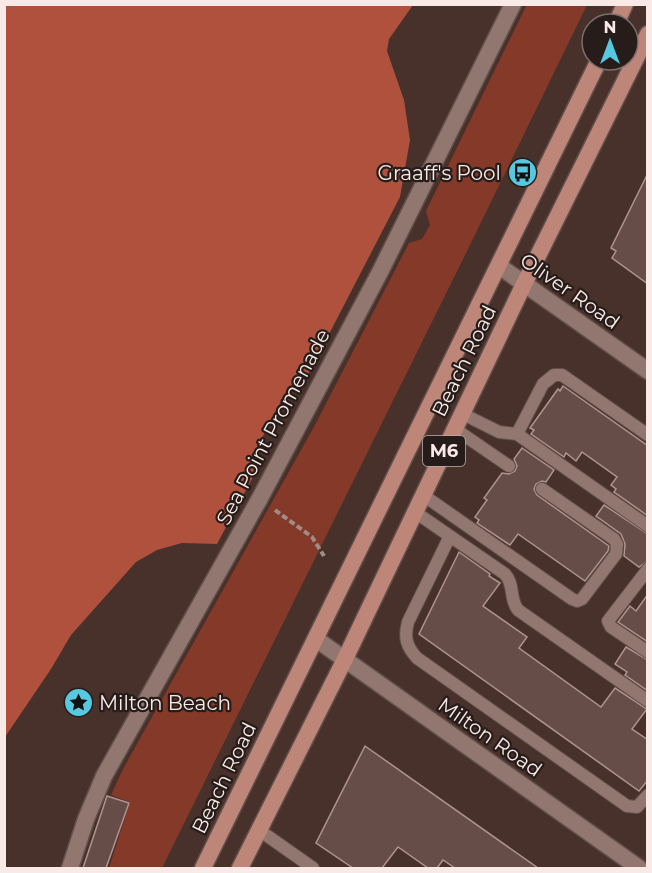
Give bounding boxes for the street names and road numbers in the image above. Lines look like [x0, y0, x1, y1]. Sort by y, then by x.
street label: Oliver Road [516, 248, 624, 334]
street label: Beach Road [427, 301, 501, 421]
street label: Sea Point Promenade [211, 325, 335, 529]
road number: M6 [423, 436, 465, 466]
street label: Milton Road [434, 692, 546, 782]
street label: Beach Road [187, 718, 261, 838]

